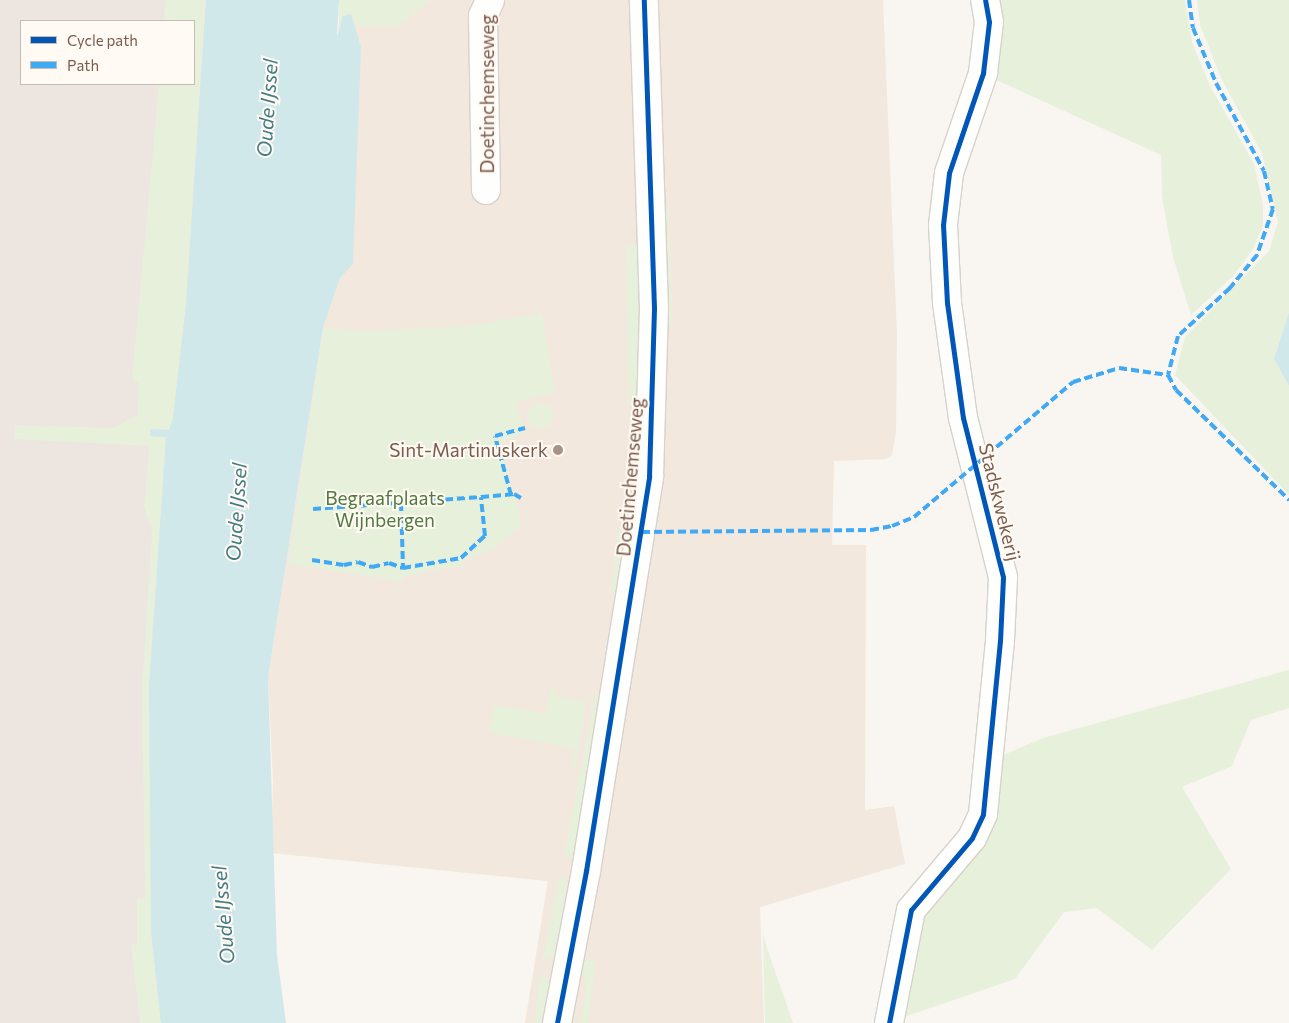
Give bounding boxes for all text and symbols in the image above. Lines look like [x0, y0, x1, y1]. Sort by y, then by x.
street label: Doetinchemseweg [476, 14, 498, 174]
legend [20, 20, 195, 85]
text: Cycle path [67, 31, 138, 49]
text: Path [67, 56, 99, 74]
water label: Oude IJssel [252, 58, 282, 158]
street label: Doetinchemseweg [612, 397, 648, 557]
place label: Sint-Martinuskerk [389, 439, 548, 461]
street label: Stadskwekerij [974, 441, 1026, 563]
marker: Sint-Martinuskerk [552, 444, 564, 456]
water label: Oude IJssel [221, 462, 251, 562]
park label: Begraafplaats Wijnbergen [325, 487, 445, 531]
water label: Oude IJssel [207, 865, 239, 965]

